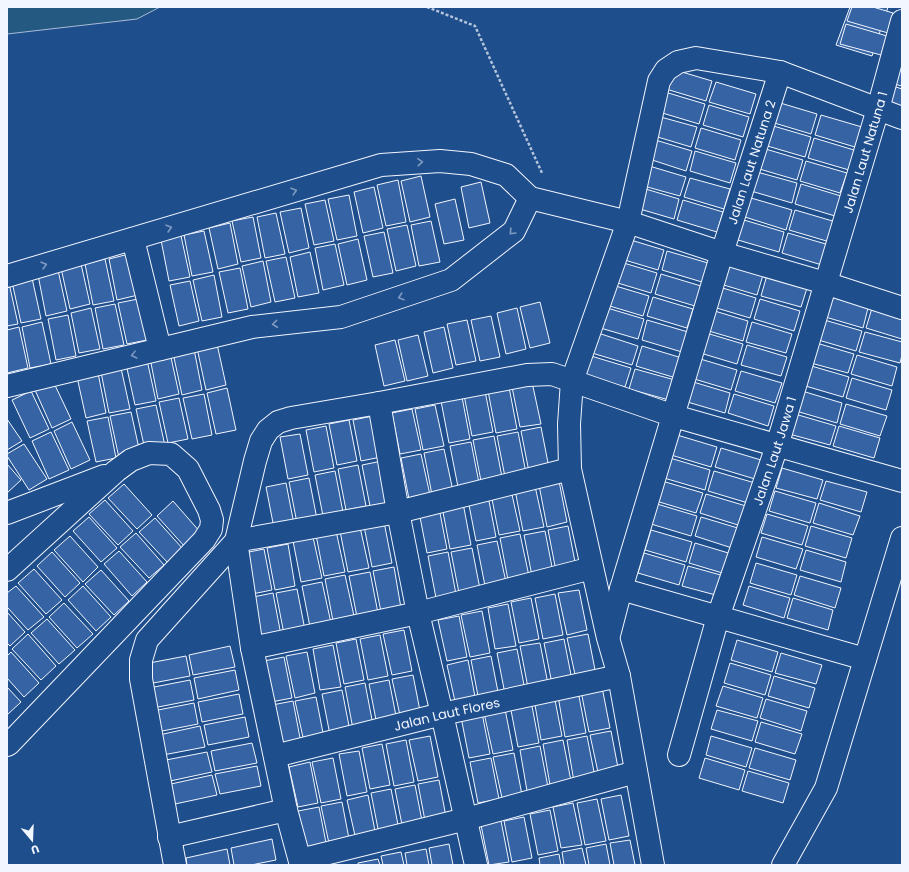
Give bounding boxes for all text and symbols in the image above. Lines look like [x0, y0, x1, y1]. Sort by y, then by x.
street label: Jalan Laut Natuna 1 [838, 89, 892, 215]
street label: Jalan Laut Natuna 2 [722, 97, 780, 227]
one-way arrow [417, 158, 423, 167]
one-way arrow [290, 187, 297, 196]
one-way arrow [165, 224, 172, 233]
one-way arrow [509, 227, 516, 235]
one-way arrow [41, 261, 48, 270]
one-way arrow [398, 292, 405, 301]
one-way arrow [272, 319, 278, 328]
one-way arrow [131, 350, 138, 359]
street label: Jalan Laut Jawa 1 [748, 394, 801, 508]
street label: Jalan Laut Flores [392, 692, 502, 735]
north arrow [12, 820, 52, 860]
text: U [29, 841, 42, 858]

